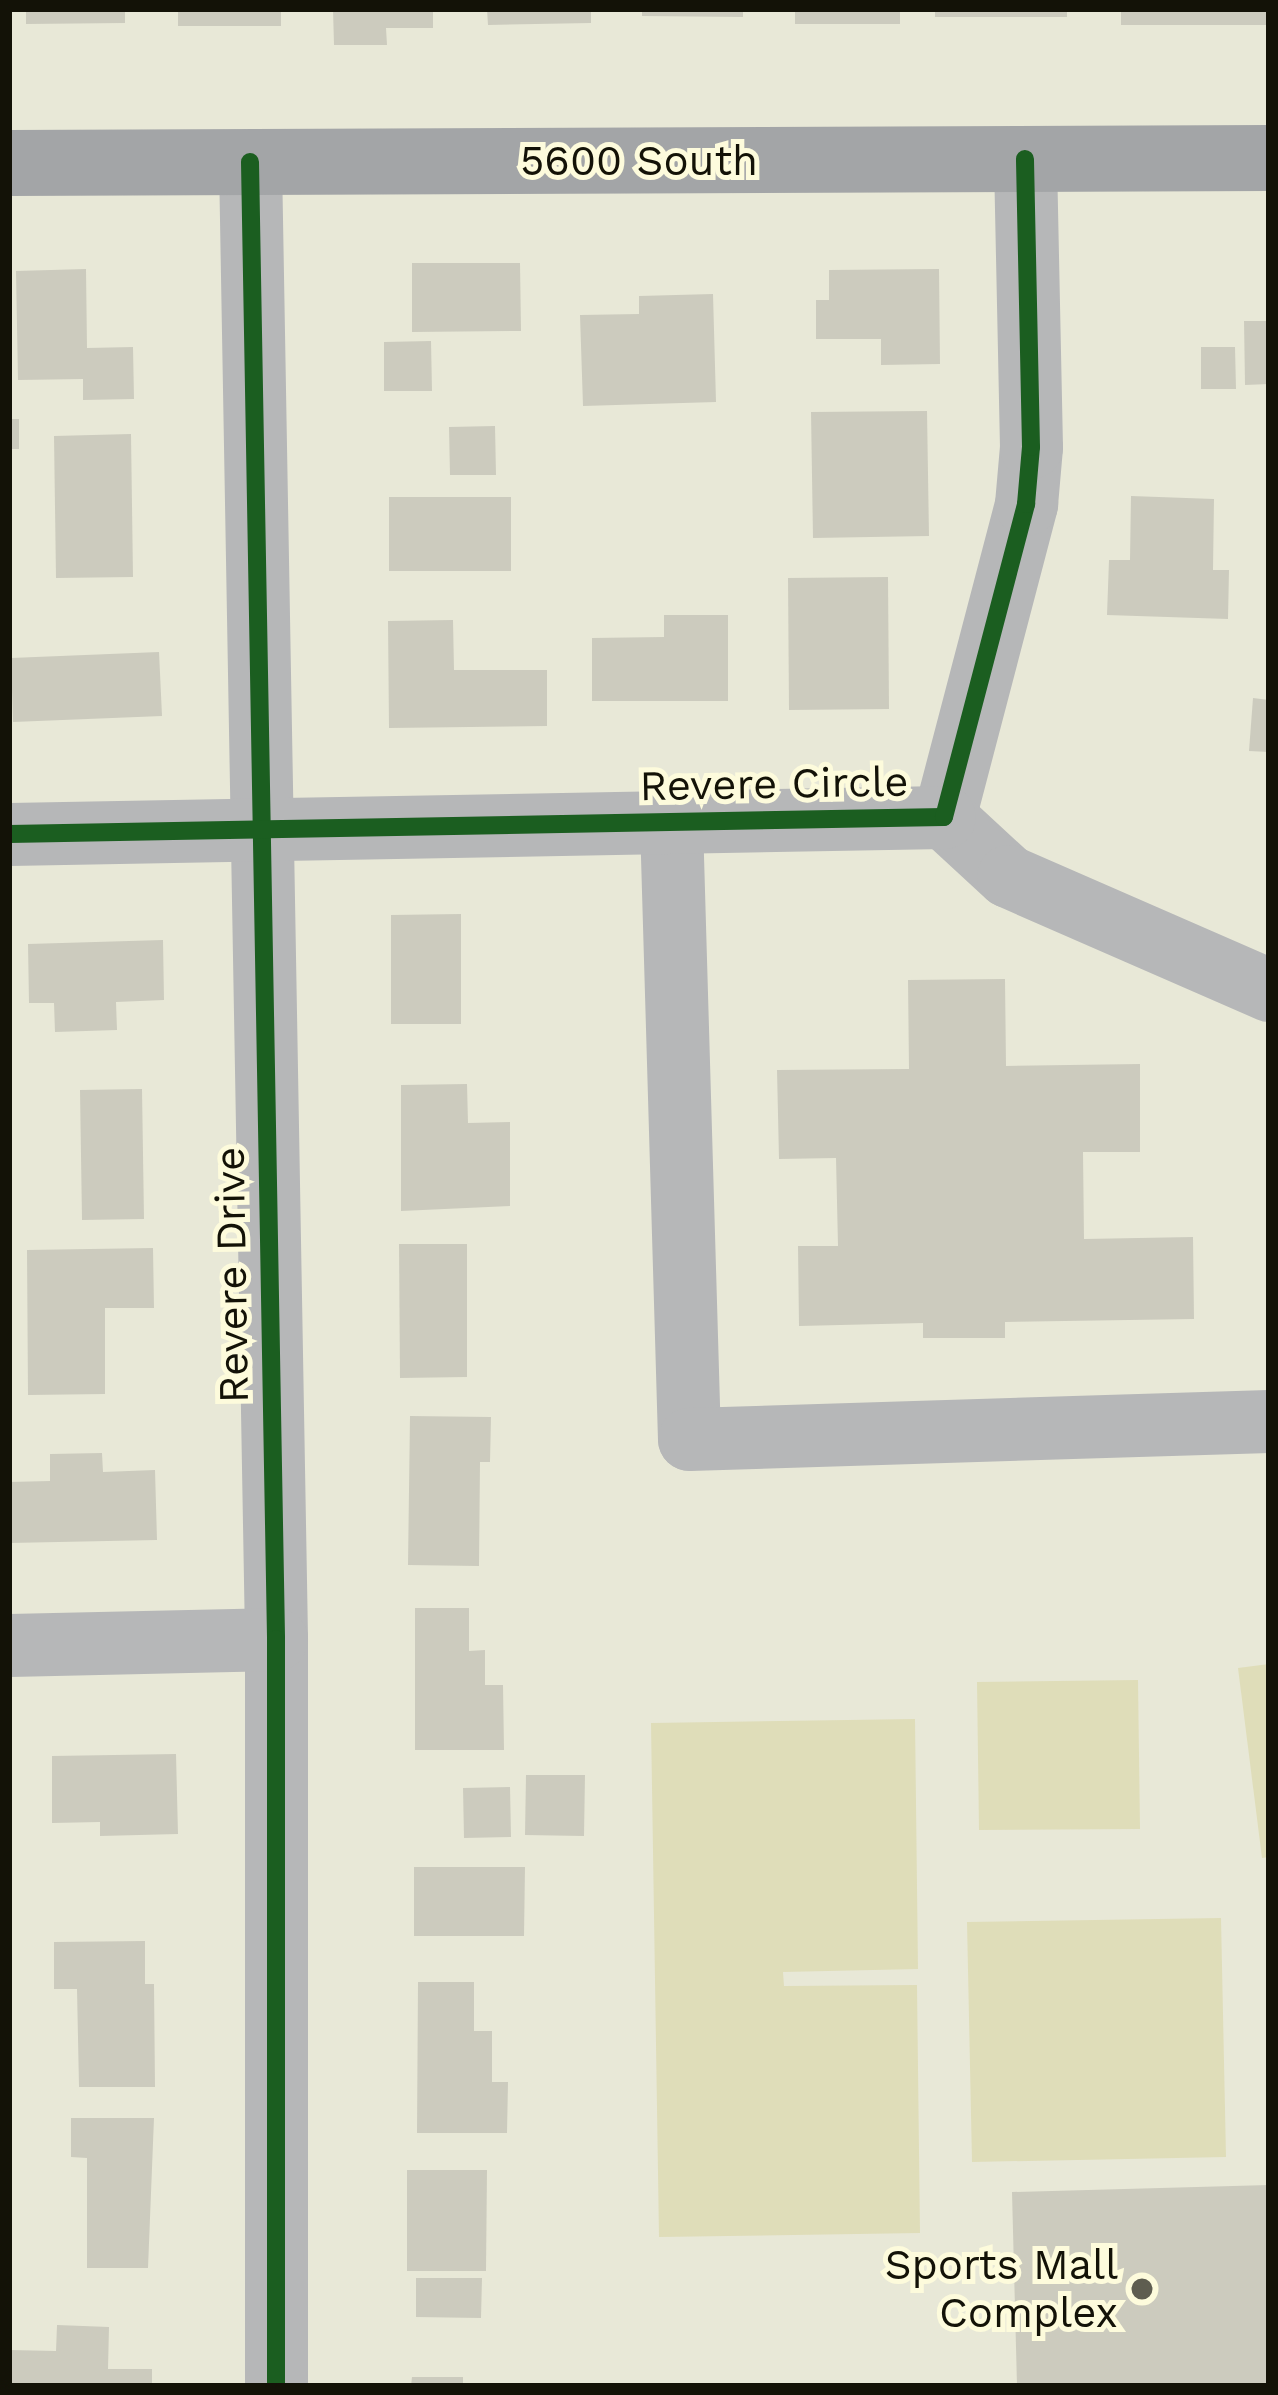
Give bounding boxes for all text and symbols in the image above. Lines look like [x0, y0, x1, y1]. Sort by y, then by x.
street label: 5600 South [520, 136, 758, 186]
street label: Revere Circle [639, 756, 909, 812]
street label: Revere Drive [205, 1146, 259, 1404]
place label: Sports Mall Complex [885, 2240, 1118, 2338]
marker: Sports Mall Complex [1129, 2276, 1155, 2302]

